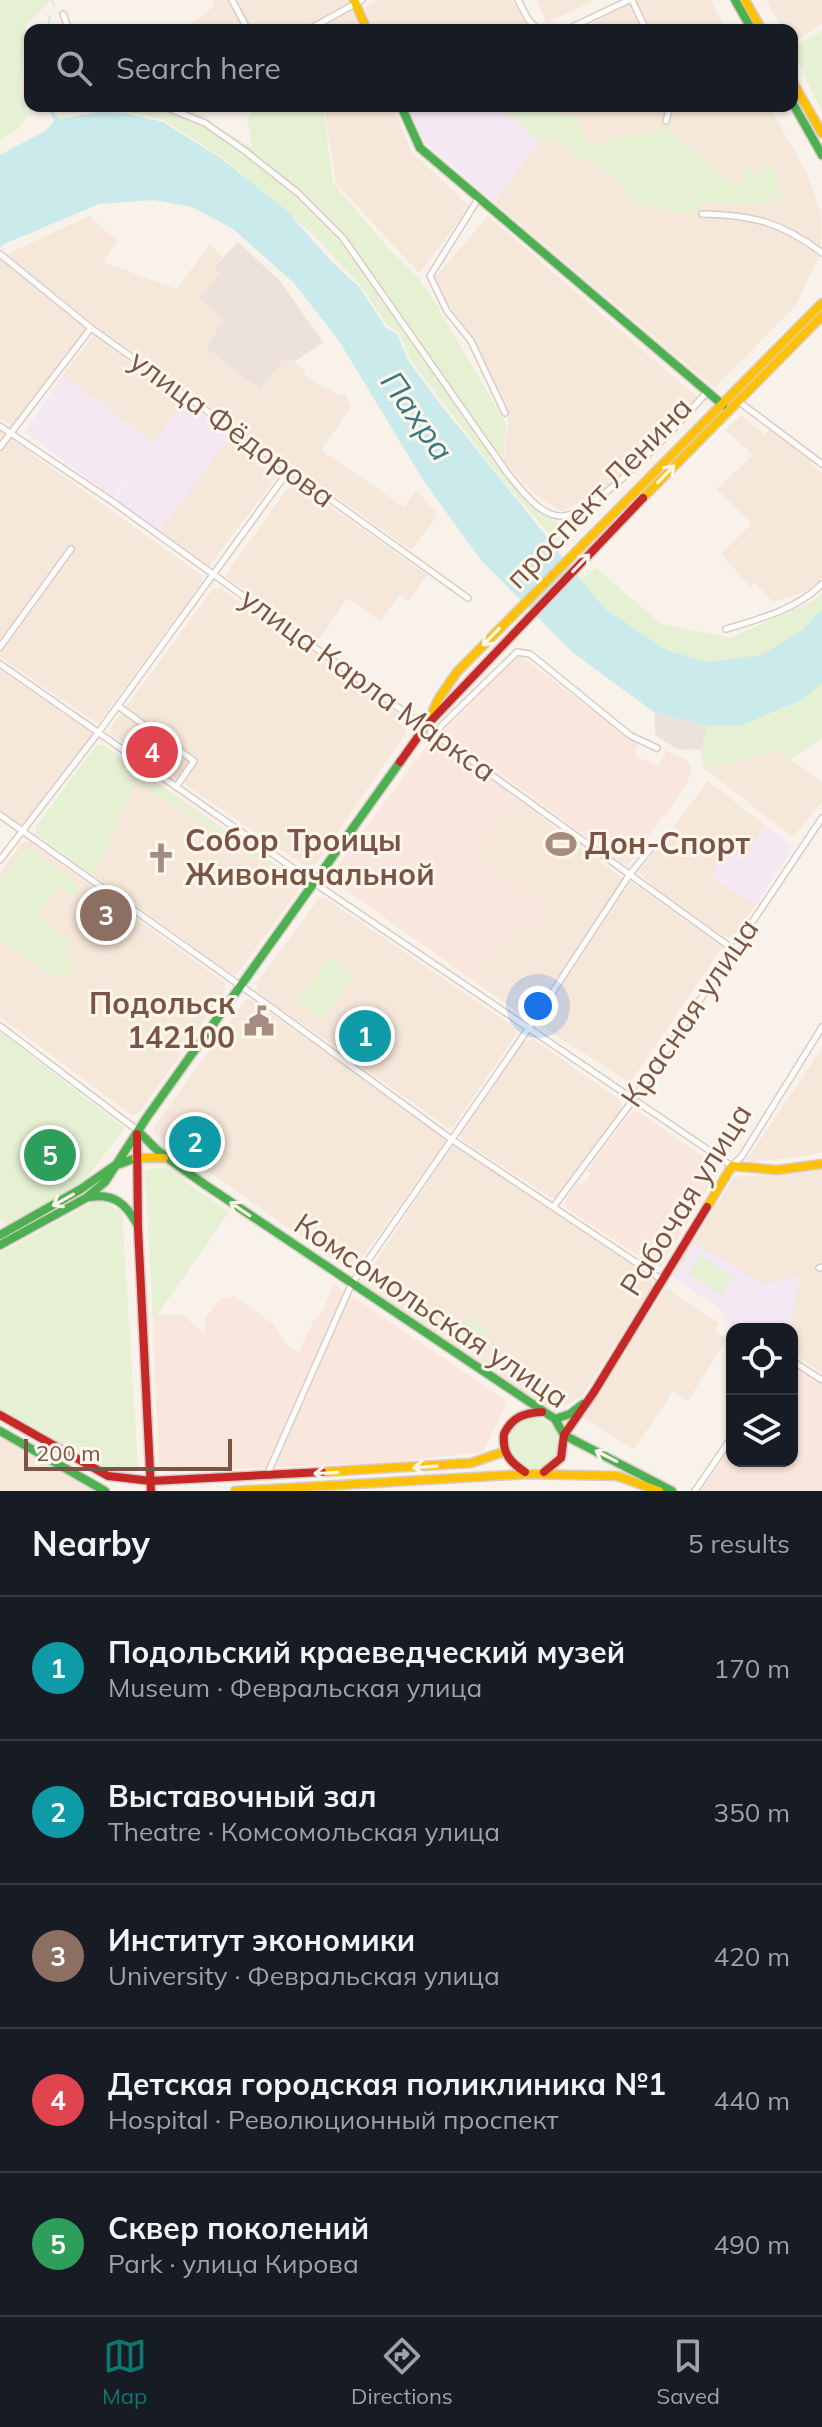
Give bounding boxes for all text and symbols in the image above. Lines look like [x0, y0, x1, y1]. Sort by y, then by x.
search box [24, 24, 798, 112]
icon: search [52, 46, 96, 90]
text: Search here [116, 49, 281, 87]
street label: улица Фёдорова [123, 341, 343, 515]
water label: Пахра [373, 363, 463, 468]
street label: проспект Ленина [497, 388, 700, 596]
one-way arrow [657, 464, 676, 484]
one-way arrow [571, 554, 590, 573]
street label: улица Карла Маркса [233, 579, 504, 790]
one-way arrow [482, 627, 501, 647]
pin: 4 [126, 722, 178, 782]
place label: Собор Троицы Живоначальной [185, 821, 435, 893]
place label: Дон-Спорт [585, 824, 751, 862]
sports icon: Дон-Спорт [544, 827, 578, 861]
church icon: Собор Троицы Живоначальной [144, 841, 178, 875]
pin: 3 [80, 885, 132, 945]
street label: Красная улица [612, 911, 766, 1114]
place label: Подольск 142100 [89, 984, 236, 1056]
your location [518, 986, 558, 1026]
public building icon: Подольск 142100 [242, 1004, 276, 1038]
pin: 1 [339, 1006, 391, 1066]
street label: Рабочая улица [611, 1096, 759, 1303]
pin: 2 [169, 1112, 221, 1172]
pin: 5 [24, 1125, 76, 1185]
one-way arrow [51, 1193, 75, 1208]
one-way arrow [230, 1201, 252, 1217]
street label: Комсомольская улица [287, 1204, 576, 1416]
map controls [726, 1323, 798, 1467]
button: locate [726, 1323, 798, 1395]
button: layers [726, 1395, 798, 1467]
scale bar [24, 1435, 232, 1471]
text: 200 m [36, 1439, 101, 1467]
one-way arrow [594, 1447, 618, 1463]
one-way arrow [412, 1460, 439, 1475]
one-way arrow [313, 1465, 340, 1480]
text: Nearby [32, 1522, 150, 1565]
text: 5 results [688, 1527, 790, 1560]
text: Подольский краеведческий музей [108, 1633, 625, 1671]
text: 1 [50, 1652, 66, 1685]
text: 170 m [714, 1652, 790, 1685]
text: Museum · Февральская улица [108, 1671, 482, 1704]
text: Выставочный зал [108, 1777, 377, 1815]
text: 2 [50, 1796, 66, 1829]
text: 350 m [714, 1796, 790, 1829]
text: Theatre · Комсомольская улица [108, 1815, 500, 1848]
text: Институт экономики [108, 1921, 415, 1959]
text: 3 [50, 1940, 66, 1973]
text: 420 m [714, 1940, 790, 1973]
text: University · Февральская улица [108, 1959, 500, 1992]
text: Детская городская поликлиника №1 [108, 2065, 666, 2103]
text: 4 [50, 2084, 66, 2117]
text: 440 m [714, 2084, 790, 2117]
text: Hospital · Революционный проспект [108, 2103, 558, 2136]
text: Сквер поколений [108, 2209, 369, 2247]
text: 5 [50, 2228, 66, 2261]
text: 490 m [714, 2228, 790, 2261]
text: Park · улица Кирова [108, 2247, 359, 2280]
tab: Map [102, 2334, 147, 2410]
tab: Directions [351, 2334, 453, 2410]
tab: Saved [657, 2334, 720, 2410]

